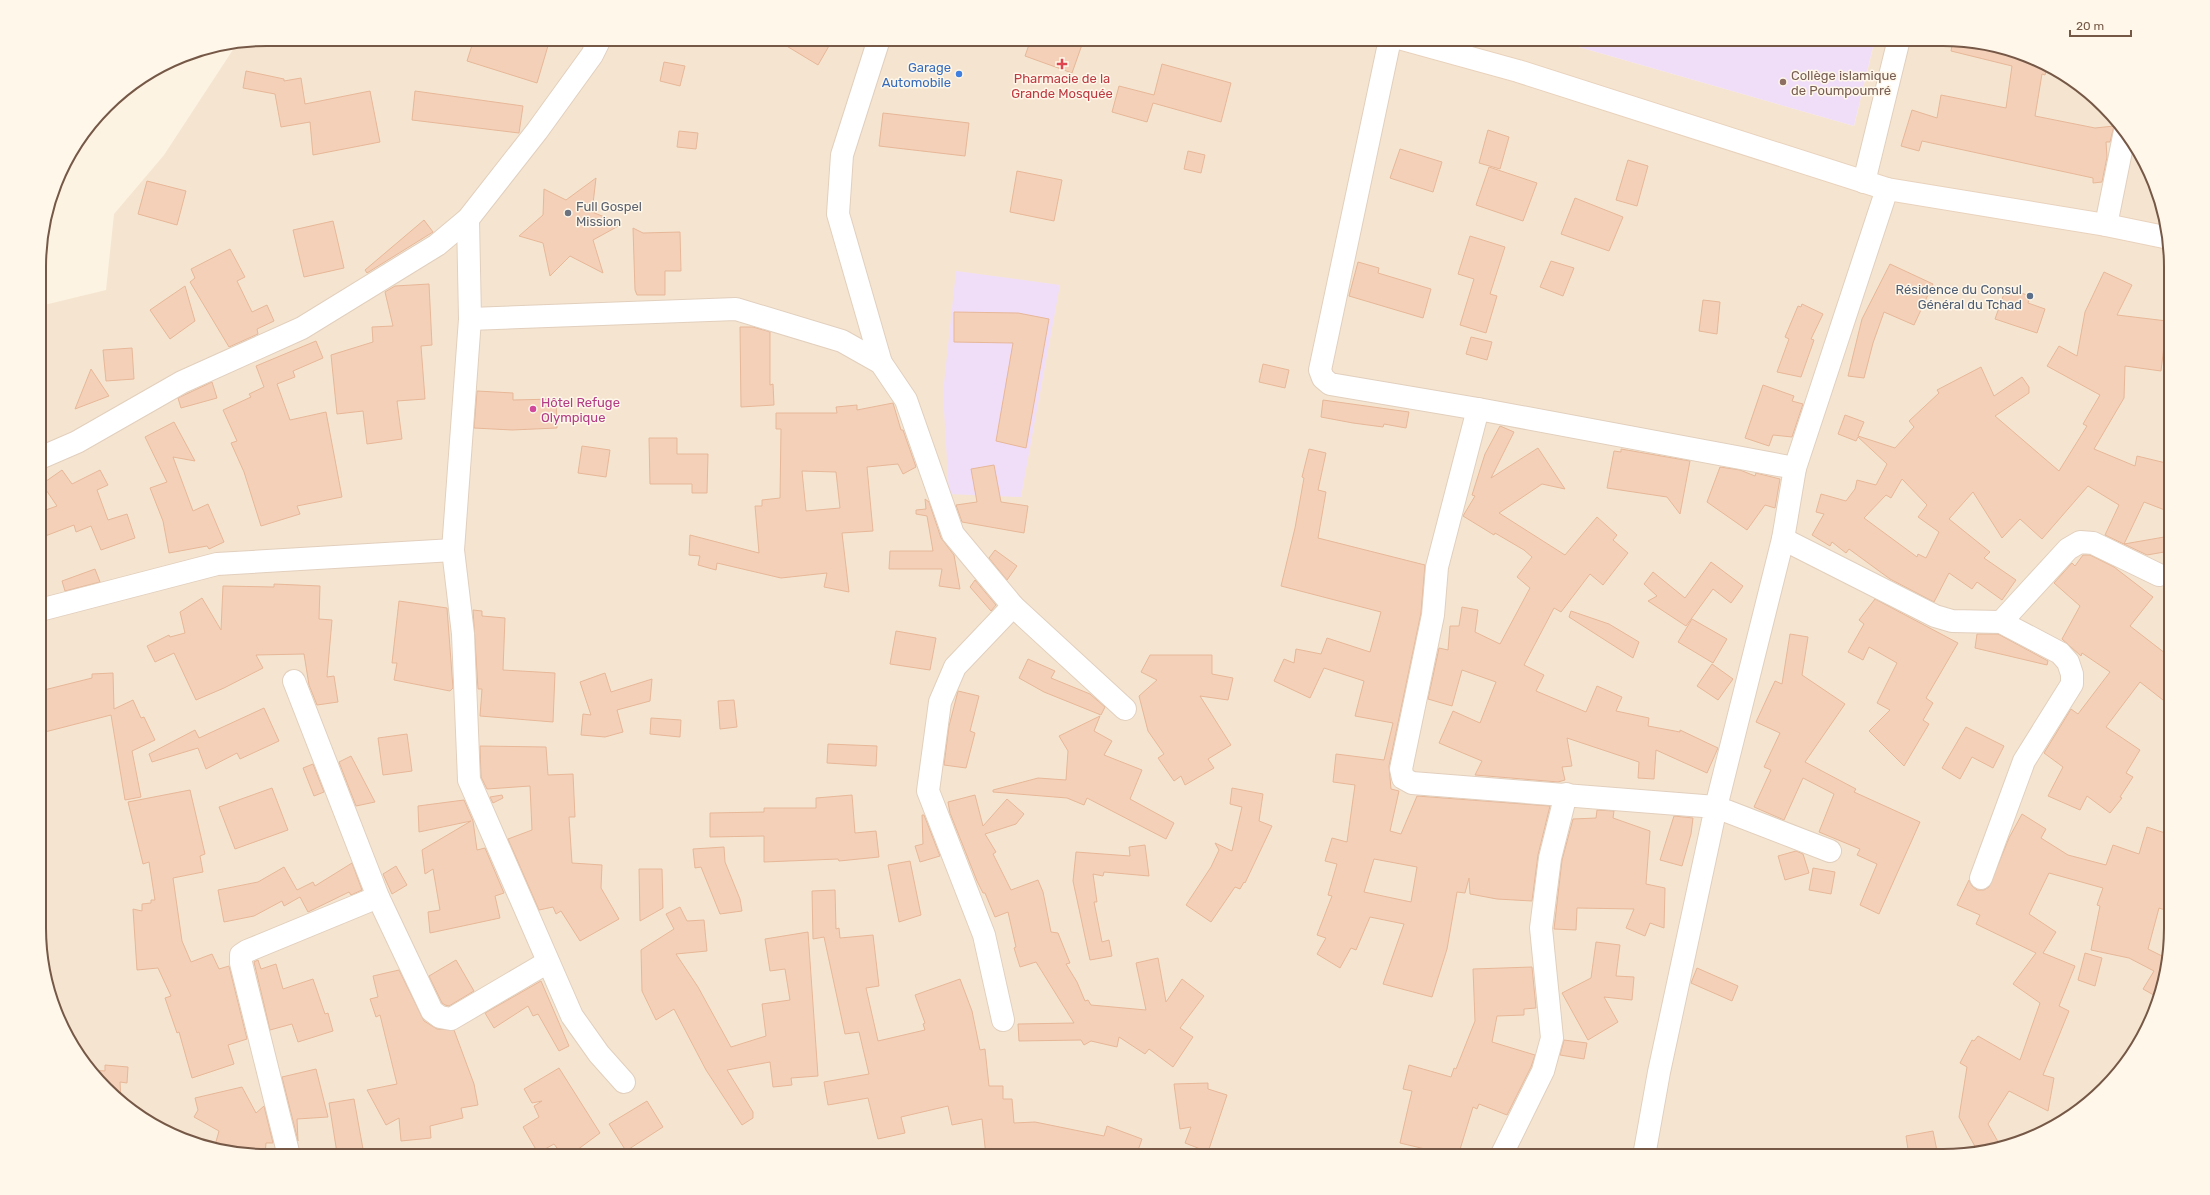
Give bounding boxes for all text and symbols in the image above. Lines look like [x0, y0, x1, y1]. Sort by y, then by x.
scale bar [2070, 12, 2131, 38]
text: 20 m [2076, 19, 2104, 33]
marker: Pharmacie de la Grande Mosquée [1057, 59, 1067, 69]
place label: Garage Automobile [882, 60, 951, 90]
place label: Collège islamique de Poumpoumré [1791, 68, 1897, 98]
marker: Garage Automobile [954, 69, 964, 79]
place label: Pharmacie de la Grande Mosquée [1011, 71, 1113, 101]
marker: Collège islamique de Poumpoumré [1778, 77, 1788, 87]
place label: Full Gospel Mission [576, 199, 642, 229]
marker: Full Gospel Mission [563, 208, 573, 218]
place label: Résidence du Consul Général du Tchad [1896, 282, 2022, 312]
marker: Résidence du Consul Général du Tchad [2025, 291, 2035, 301]
place label: Hôtel Refuge Olympique [541, 395, 620, 425]
marker: Hôtel Refuge Olympique [528, 404, 538, 414]

